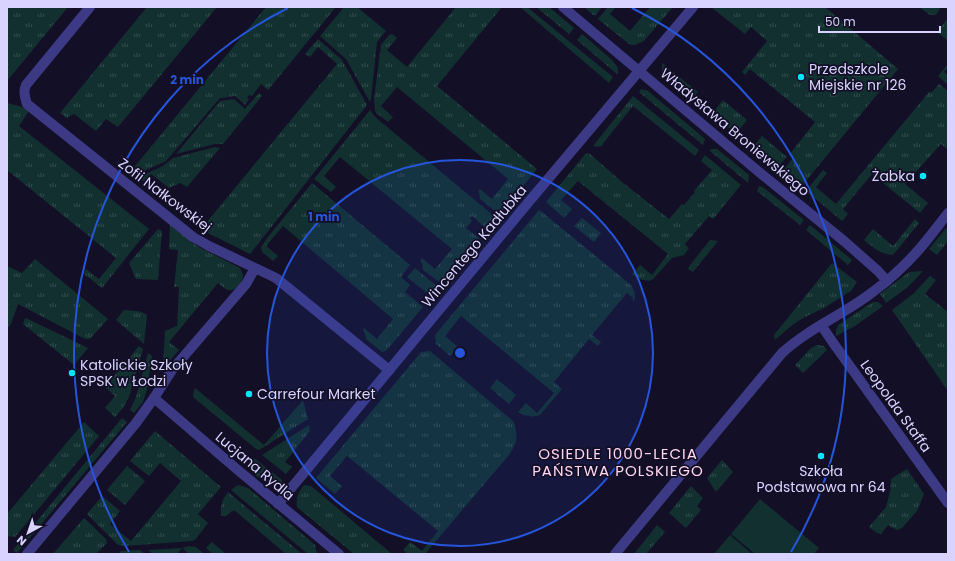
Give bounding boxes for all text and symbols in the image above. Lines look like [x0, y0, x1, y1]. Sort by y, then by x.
scale bar [819, 8, 940, 34]
text: 50 m [825, 13, 856, 30]
place label: Przedszkole Miejskie nr 126 [809, 59, 906, 95]
street label: Władysława Broniewskiego [656, 63, 814, 201]
text: 2 min [170, 71, 204, 88]
marker: Przedszkole Miejskie nr 126 [796, 72, 806, 82]
street label: Zofii Nałkowskiej [114, 153, 216, 237]
place label: Żabka [872, 166, 915, 186]
marker: Żabka [918, 171, 928, 181]
street label: Wincentego Kadłubka [417, 181, 531, 311]
text: 1 min [308, 208, 340, 225]
centre of rings [453, 346, 467, 360]
place label: Katolickie Szkoły SPSK w Łodzi [80, 355, 193, 391]
street label: Leopolda Staffa [856, 356, 936, 456]
marker: Katolickie Szkoły SPSK w Łodzi [67, 368, 77, 378]
place label: Carrefour Market [257, 384, 376, 404]
marker: Carrefour Market [244, 389, 254, 399]
street label: Lucjana Rydla [211, 427, 299, 505]
district label: OSIEDLE 1000-LECIA PAŃSTWA POLSKIEGO [532, 443, 704, 481]
marker: Szkoła Podstawowa nr 64 [816, 451, 826, 461]
place label: Szkoła Podstawowa nr 64 [756, 461, 886, 497]
north arrow [8, 513, 48, 553]
text: N [13, 532, 30, 549]

